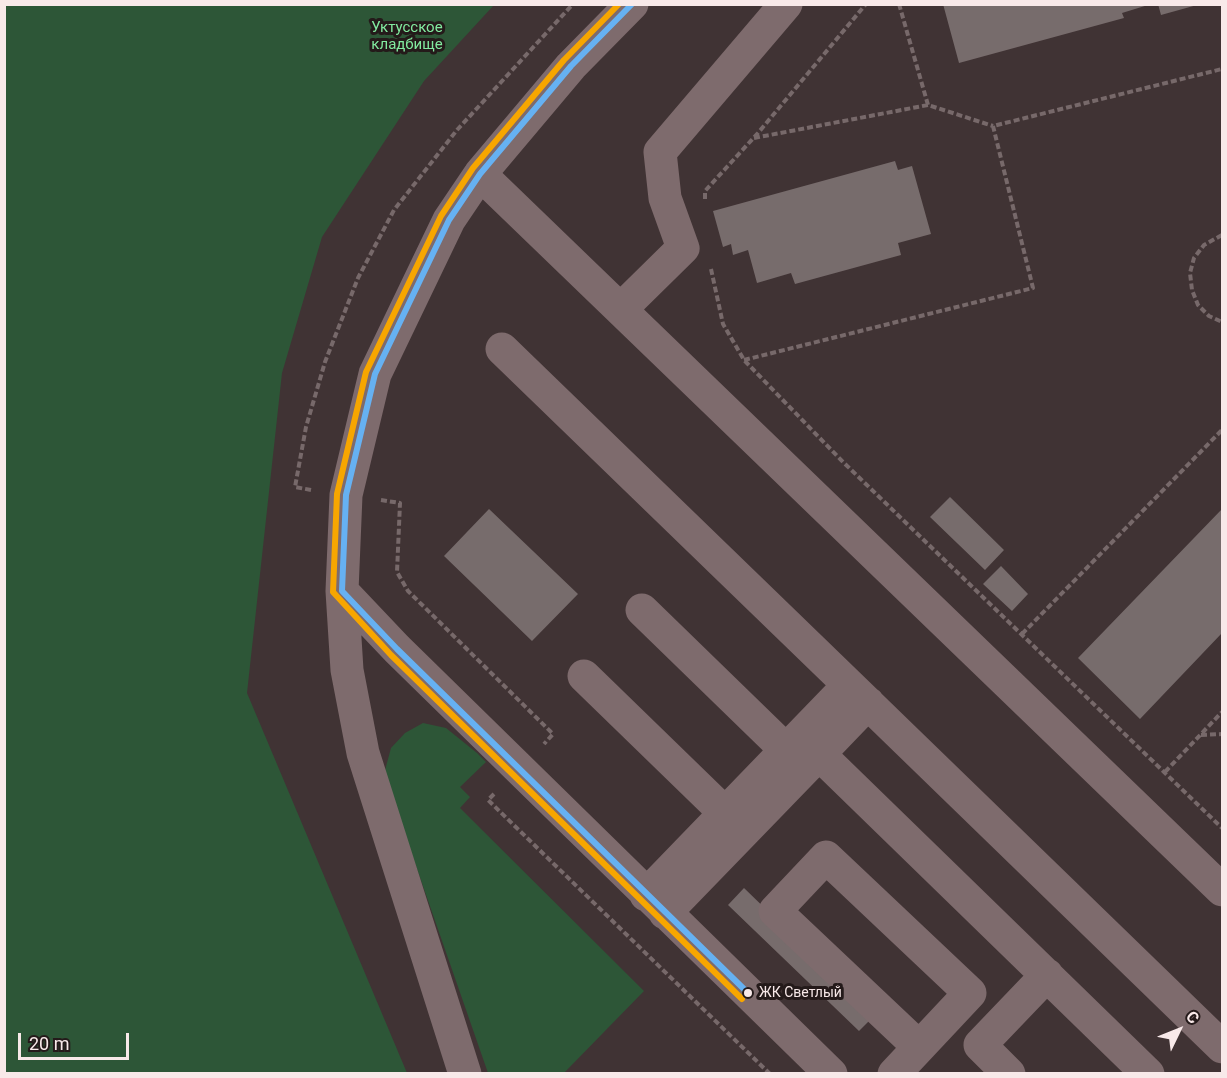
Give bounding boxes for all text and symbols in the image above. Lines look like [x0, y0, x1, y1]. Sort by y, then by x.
park label: Уктусское кладбище [371, 19, 443, 54]
place label: ЖК Светлый [759, 985, 842, 1001]
marker: ЖК Светлый [742, 987, 754, 999]
north arrow [1149, 1000, 1209, 1060]
text: С [1182, 1007, 1203, 1028]
scale bar [21, 1021, 132, 1059]
text: 20 m [29, 1033, 69, 1054]

